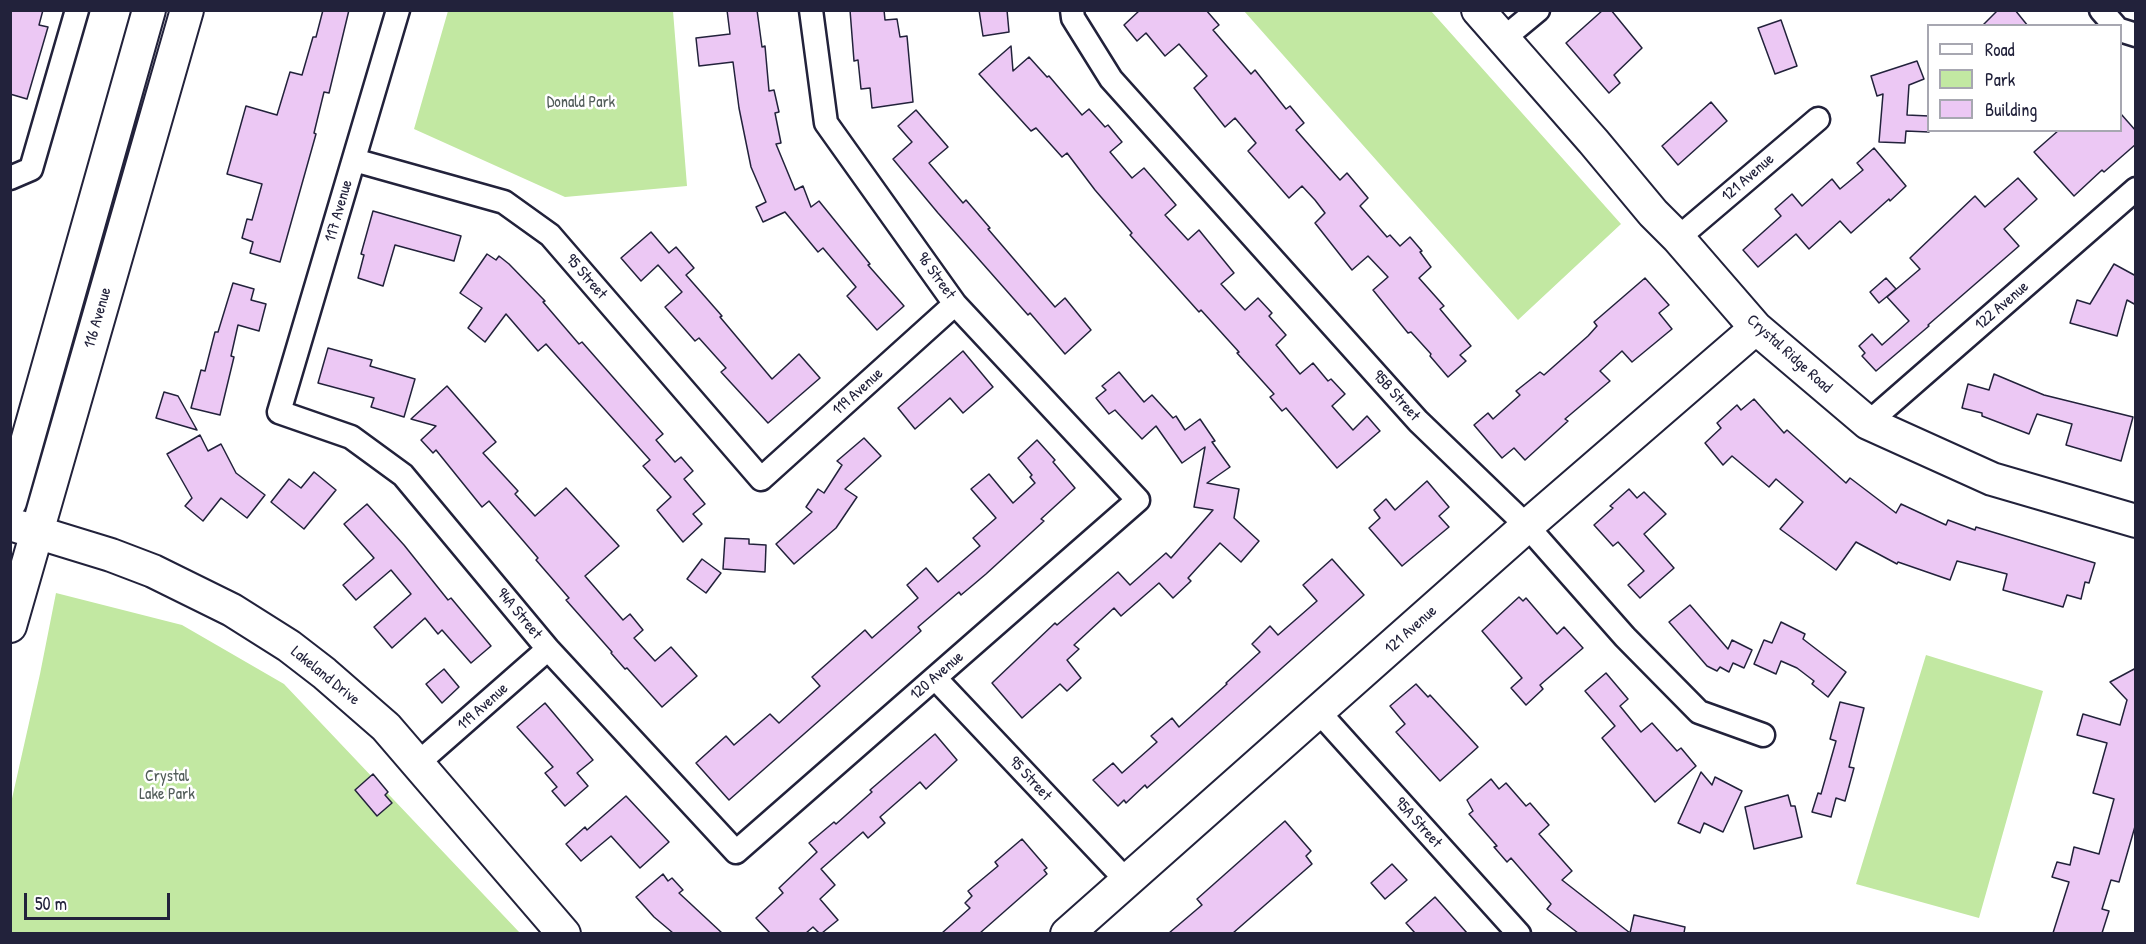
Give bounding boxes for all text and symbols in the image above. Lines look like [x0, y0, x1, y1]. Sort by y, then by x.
legend [1927, 24, 2122, 132]
text: Road [1985, 37, 2015, 62]
text: Park [1985, 67, 2015, 92]
park label: Donald Park [547, 93, 615, 113]
text: Building [1985, 97, 2037, 122]
street label: 121 Avenue [1718, 150, 1778, 206]
street label: 117 Avenue [321, 178, 357, 244]
street label: 96 Street [913, 249, 959, 303]
street label: 95 Street [561, 250, 611, 304]
street label: 122 Avenue [1971, 277, 2033, 335]
street label: 116 Avenue [80, 285, 116, 351]
street label: Crystal Ridge Road [1742, 311, 1836, 397]
street label: 119 Avenue [829, 364, 887, 420]
street label: 95B Street [1368, 367, 1424, 425]
street label: 94A Street [492, 585, 546, 643]
street label: 121 Avenue [1381, 602, 1441, 658]
street label: Lakeland Drive [287, 642, 363, 710]
street label: 120 Avenue [906, 648, 968, 704]
street label: 119 Avenue [454, 679, 512, 735]
street label: 95 Street [1005, 753, 1055, 805]
park label: Crystal Lake Park [139, 767, 195, 805]
street label: 95A Street [1390, 794, 1446, 852]
scale bar [27, 881, 172, 919]
text: 50 m [35, 891, 67, 916]

